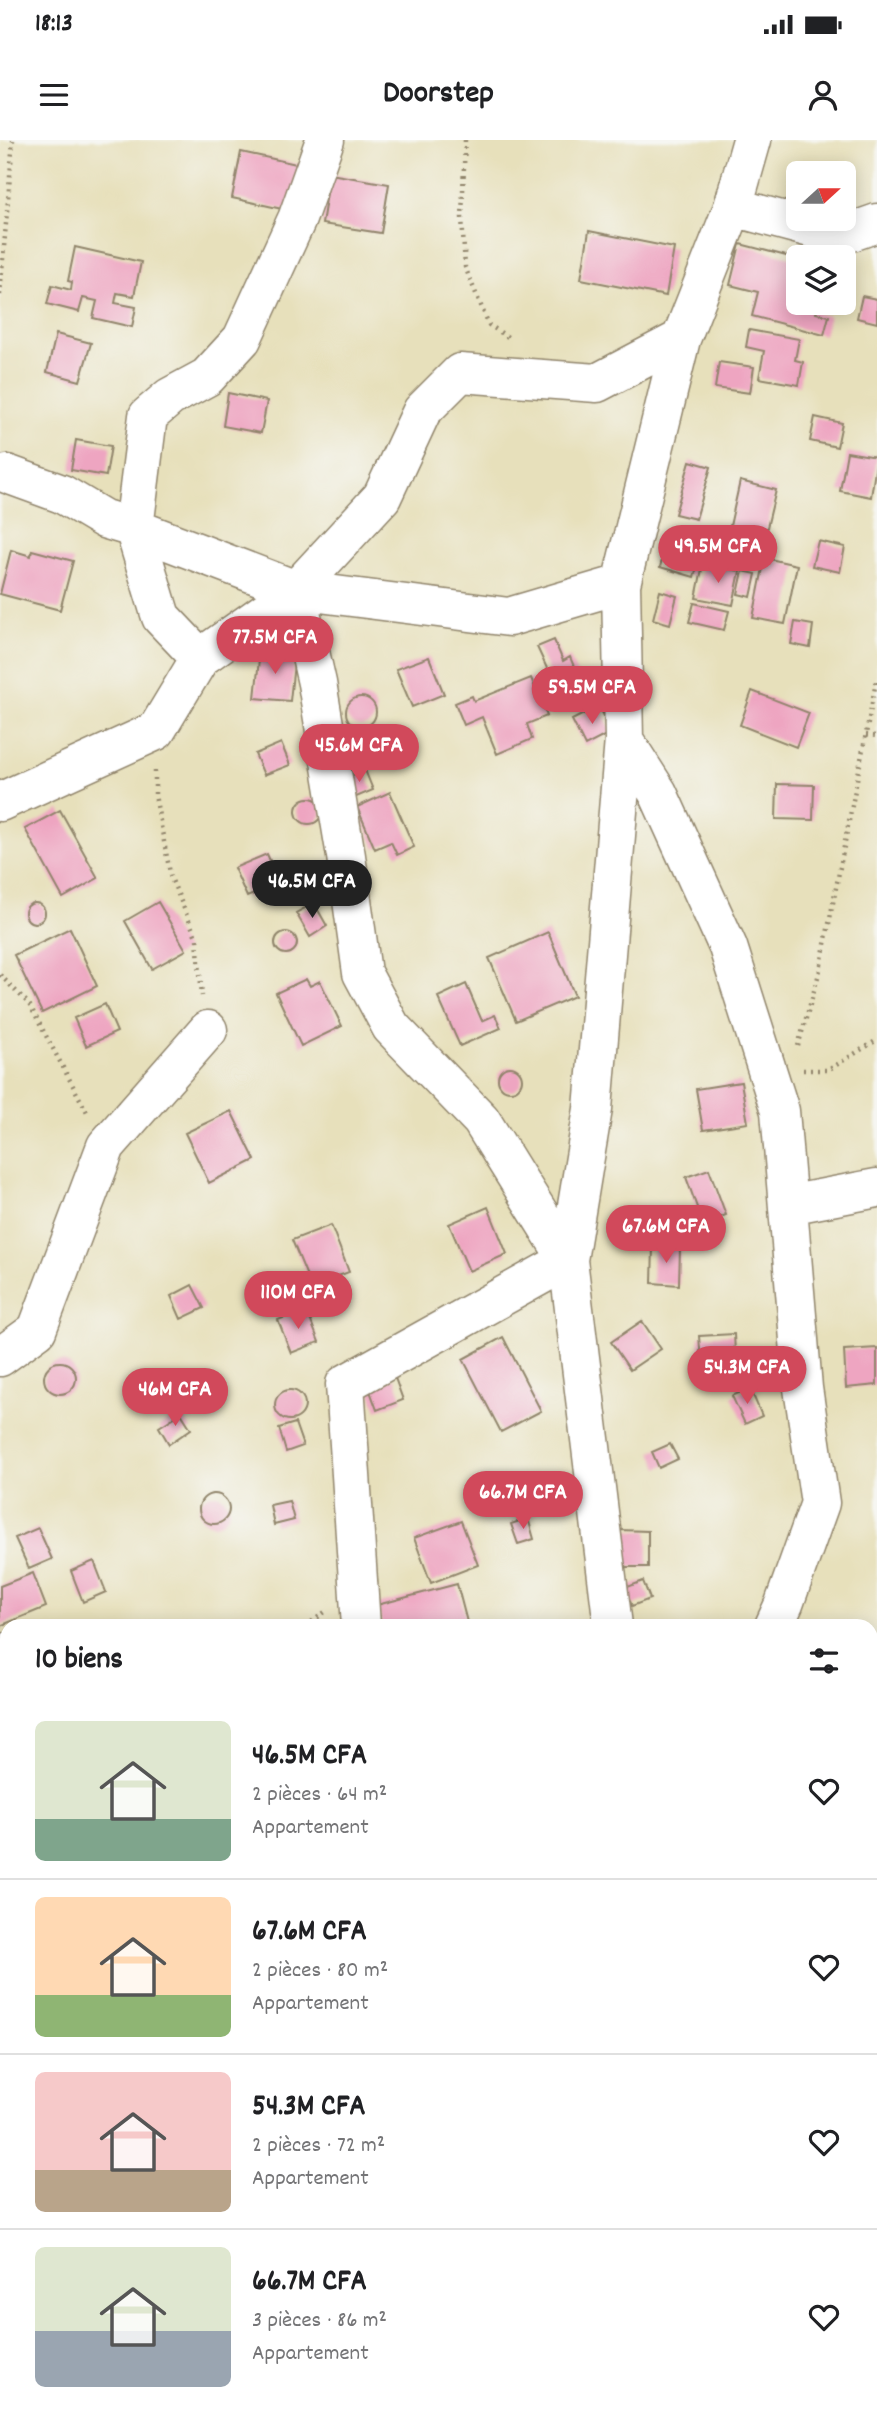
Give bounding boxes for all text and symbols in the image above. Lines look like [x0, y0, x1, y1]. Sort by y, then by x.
text: 18:13 [35, 6, 73, 43]
text: Doorstep [383, 72, 494, 118]
icon: menu [35, 76, 73, 114]
icon: person [804, 76, 842, 114]
north arrow [786, 161, 856, 231]
map controls [786, 161, 856, 315]
button: layers [786, 245, 856, 315]
pin: 49.5M CFA [638, 526, 798, 585]
text: 49.5M CFA [674, 531, 762, 564]
pin: 77.5M CFA [195, 616, 355, 676]
text: 77.5M CFA [232, 622, 318, 655]
pin: 59.5M CFA [512, 666, 672, 726]
text: 59.5M CFA [548, 672, 636, 705]
pin: 45.6M CFA [279, 724, 439, 784]
text: 45.6M CFA [315, 730, 403, 763]
pin: 46.5M CFA [232, 860, 392, 920]
text: 46.5M CFA [268, 866, 356, 899]
pin: 67.6M CFA [586, 1206, 746, 1265]
text: 67.6M CFA [622, 1211, 710, 1244]
pin: 110M CFA [226, 1272, 370, 1331]
text: 110M CFA [260, 1277, 336, 1310]
pin: 54.3M CFA [667, 1346, 827, 1406]
text: 54.3M CFA [703, 1352, 791, 1385]
pin: 46M CFA [110, 1368, 240, 1428]
text: 46M CFA [138, 1374, 212, 1407]
pin: 66.7M CFA [443, 1472, 603, 1531]
text: 66.7M CFA [479, 1477, 567, 1510]
text: 10 biens [35, 1640, 123, 1683]
icon: filters [805, 1642, 843, 1680]
text: 46.5M CFA [252, 1736, 367, 1779]
icon: home [91, 1749, 175, 1833]
icon: heart [805, 1772, 843, 1810]
text: 2 pièces · 64 m² [252, 1779, 387, 1812]
text: Appartement [252, 1812, 369, 1845]
text: 67.6M CFA [252, 1912, 367, 1955]
icon: home [91, 1925, 175, 2009]
icon: heart [805, 1948, 843, 1986]
text: 2 pièces · 80 m² [252, 1955, 388, 1988]
text: Appartement [252, 1988, 369, 2021]
text: 54.3M CFA [252, 2087, 366, 2130]
icon: home [91, 2100, 175, 2184]
icon: heart [805, 2123, 843, 2161]
text: 2 pièces · 72 m² [252, 2130, 385, 2163]
text: Appartement [252, 2163, 369, 2196]
text: 66.7M CFA [252, 2262, 367, 2305]
icon: home [91, 2275, 175, 2359]
icon: heart [805, 2298, 843, 2336]
text: 3 pièces · 86 m² [252, 2305, 387, 2338]
text: Appartement [252, 2338, 369, 2371]

